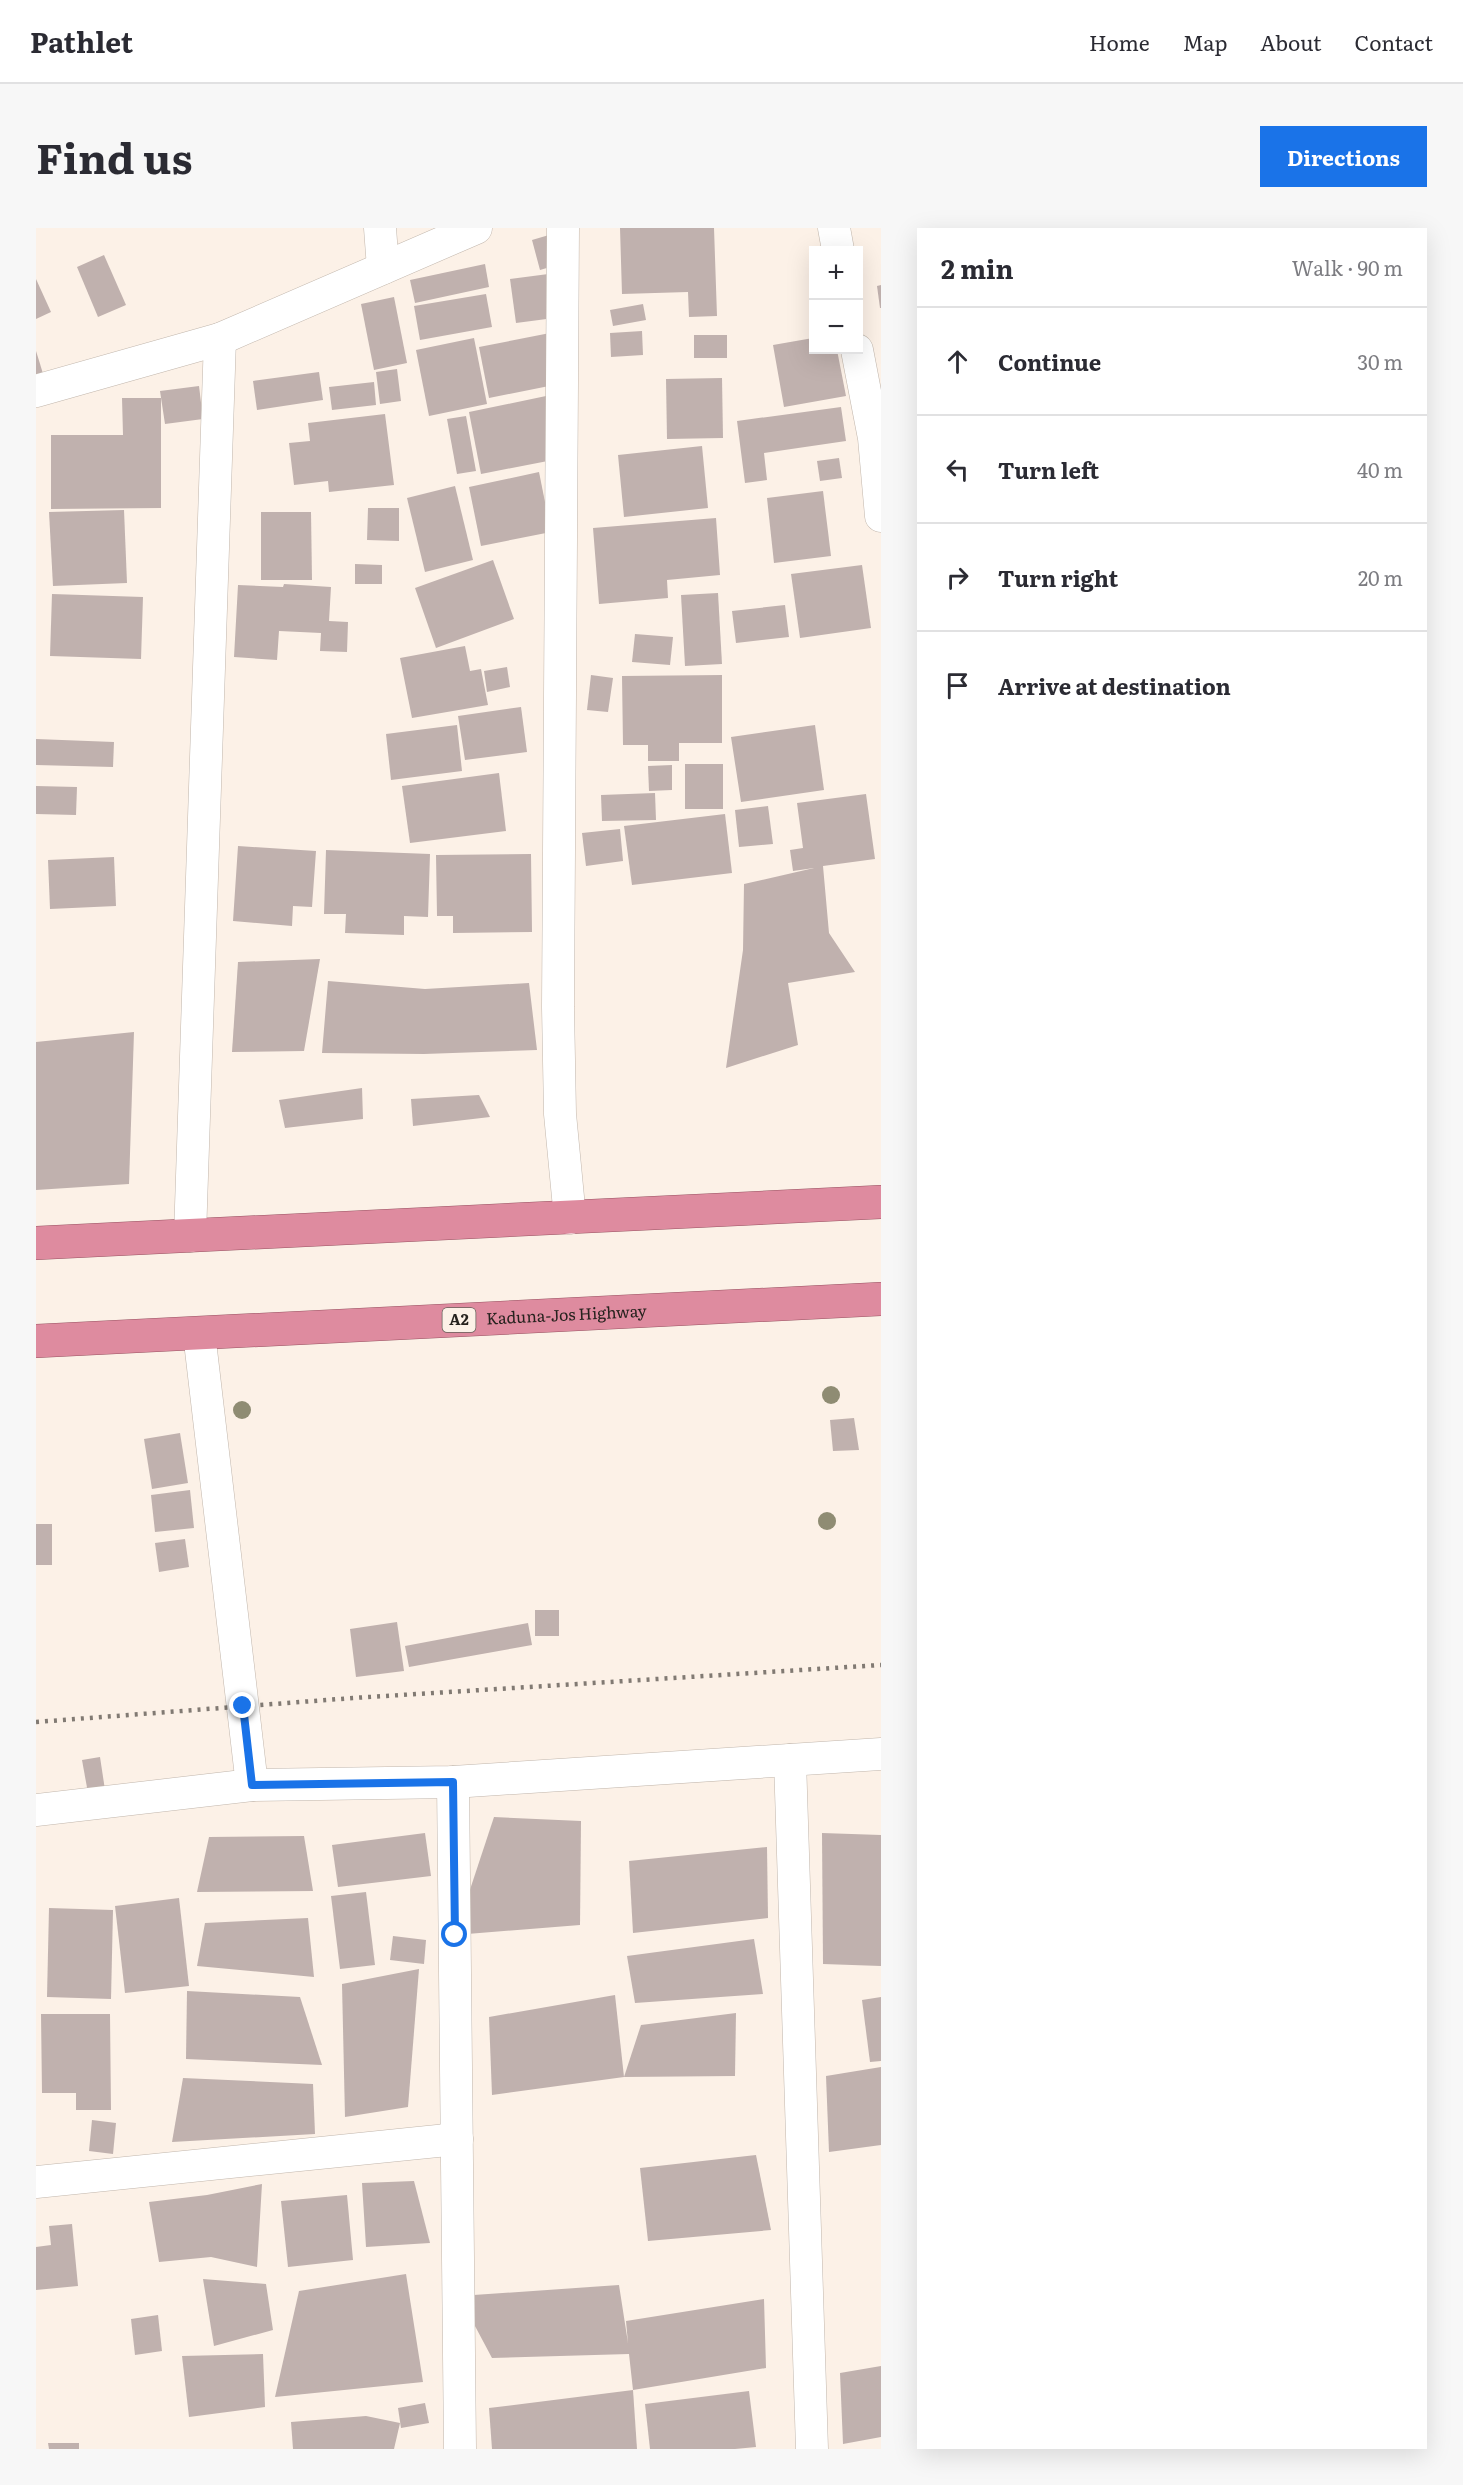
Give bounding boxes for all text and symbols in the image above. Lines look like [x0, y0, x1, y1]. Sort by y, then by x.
text: Pathlet [30, 20, 133, 62]
text: Home [1089, 26, 1150, 57]
text: Map [1183, 26, 1227, 57]
text: About [1260, 26, 1322, 57]
text: Contact [1355, 26, 1433, 57]
text: Find us [36, 125, 193, 187]
button: Directions [1260, 126, 1427, 187]
map controls [809, 246, 863, 354]
button: + [809, 246, 863, 300]
text: 2 min [941, 248, 1014, 287]
text: Walk · 90 m [1292, 252, 1403, 282]
button: − [809, 300, 863, 354]
icon: ahead [941, 345, 974, 378]
text: Continue [998, 345, 1101, 378]
text: 30 m [1357, 346, 1403, 376]
icon: left [941, 453, 974, 486]
text: Turn left [998, 453, 1099, 486]
text: 40 m [1357, 454, 1403, 484]
icon: right [941, 561, 974, 594]
text: Turn right [998, 561, 1118, 594]
text: 20 m [1358, 562, 1403, 592]
icon: arrive [941, 669, 974, 702]
text: Arrive at destination [998, 669, 1231, 702]
street label: Kaduna-Jos Highway [485, 1298, 648, 1330]
road number: A2 [442, 1308, 476, 1332]
route end [229, 1692, 255, 1718]
route start [441, 1921, 467, 1947]

